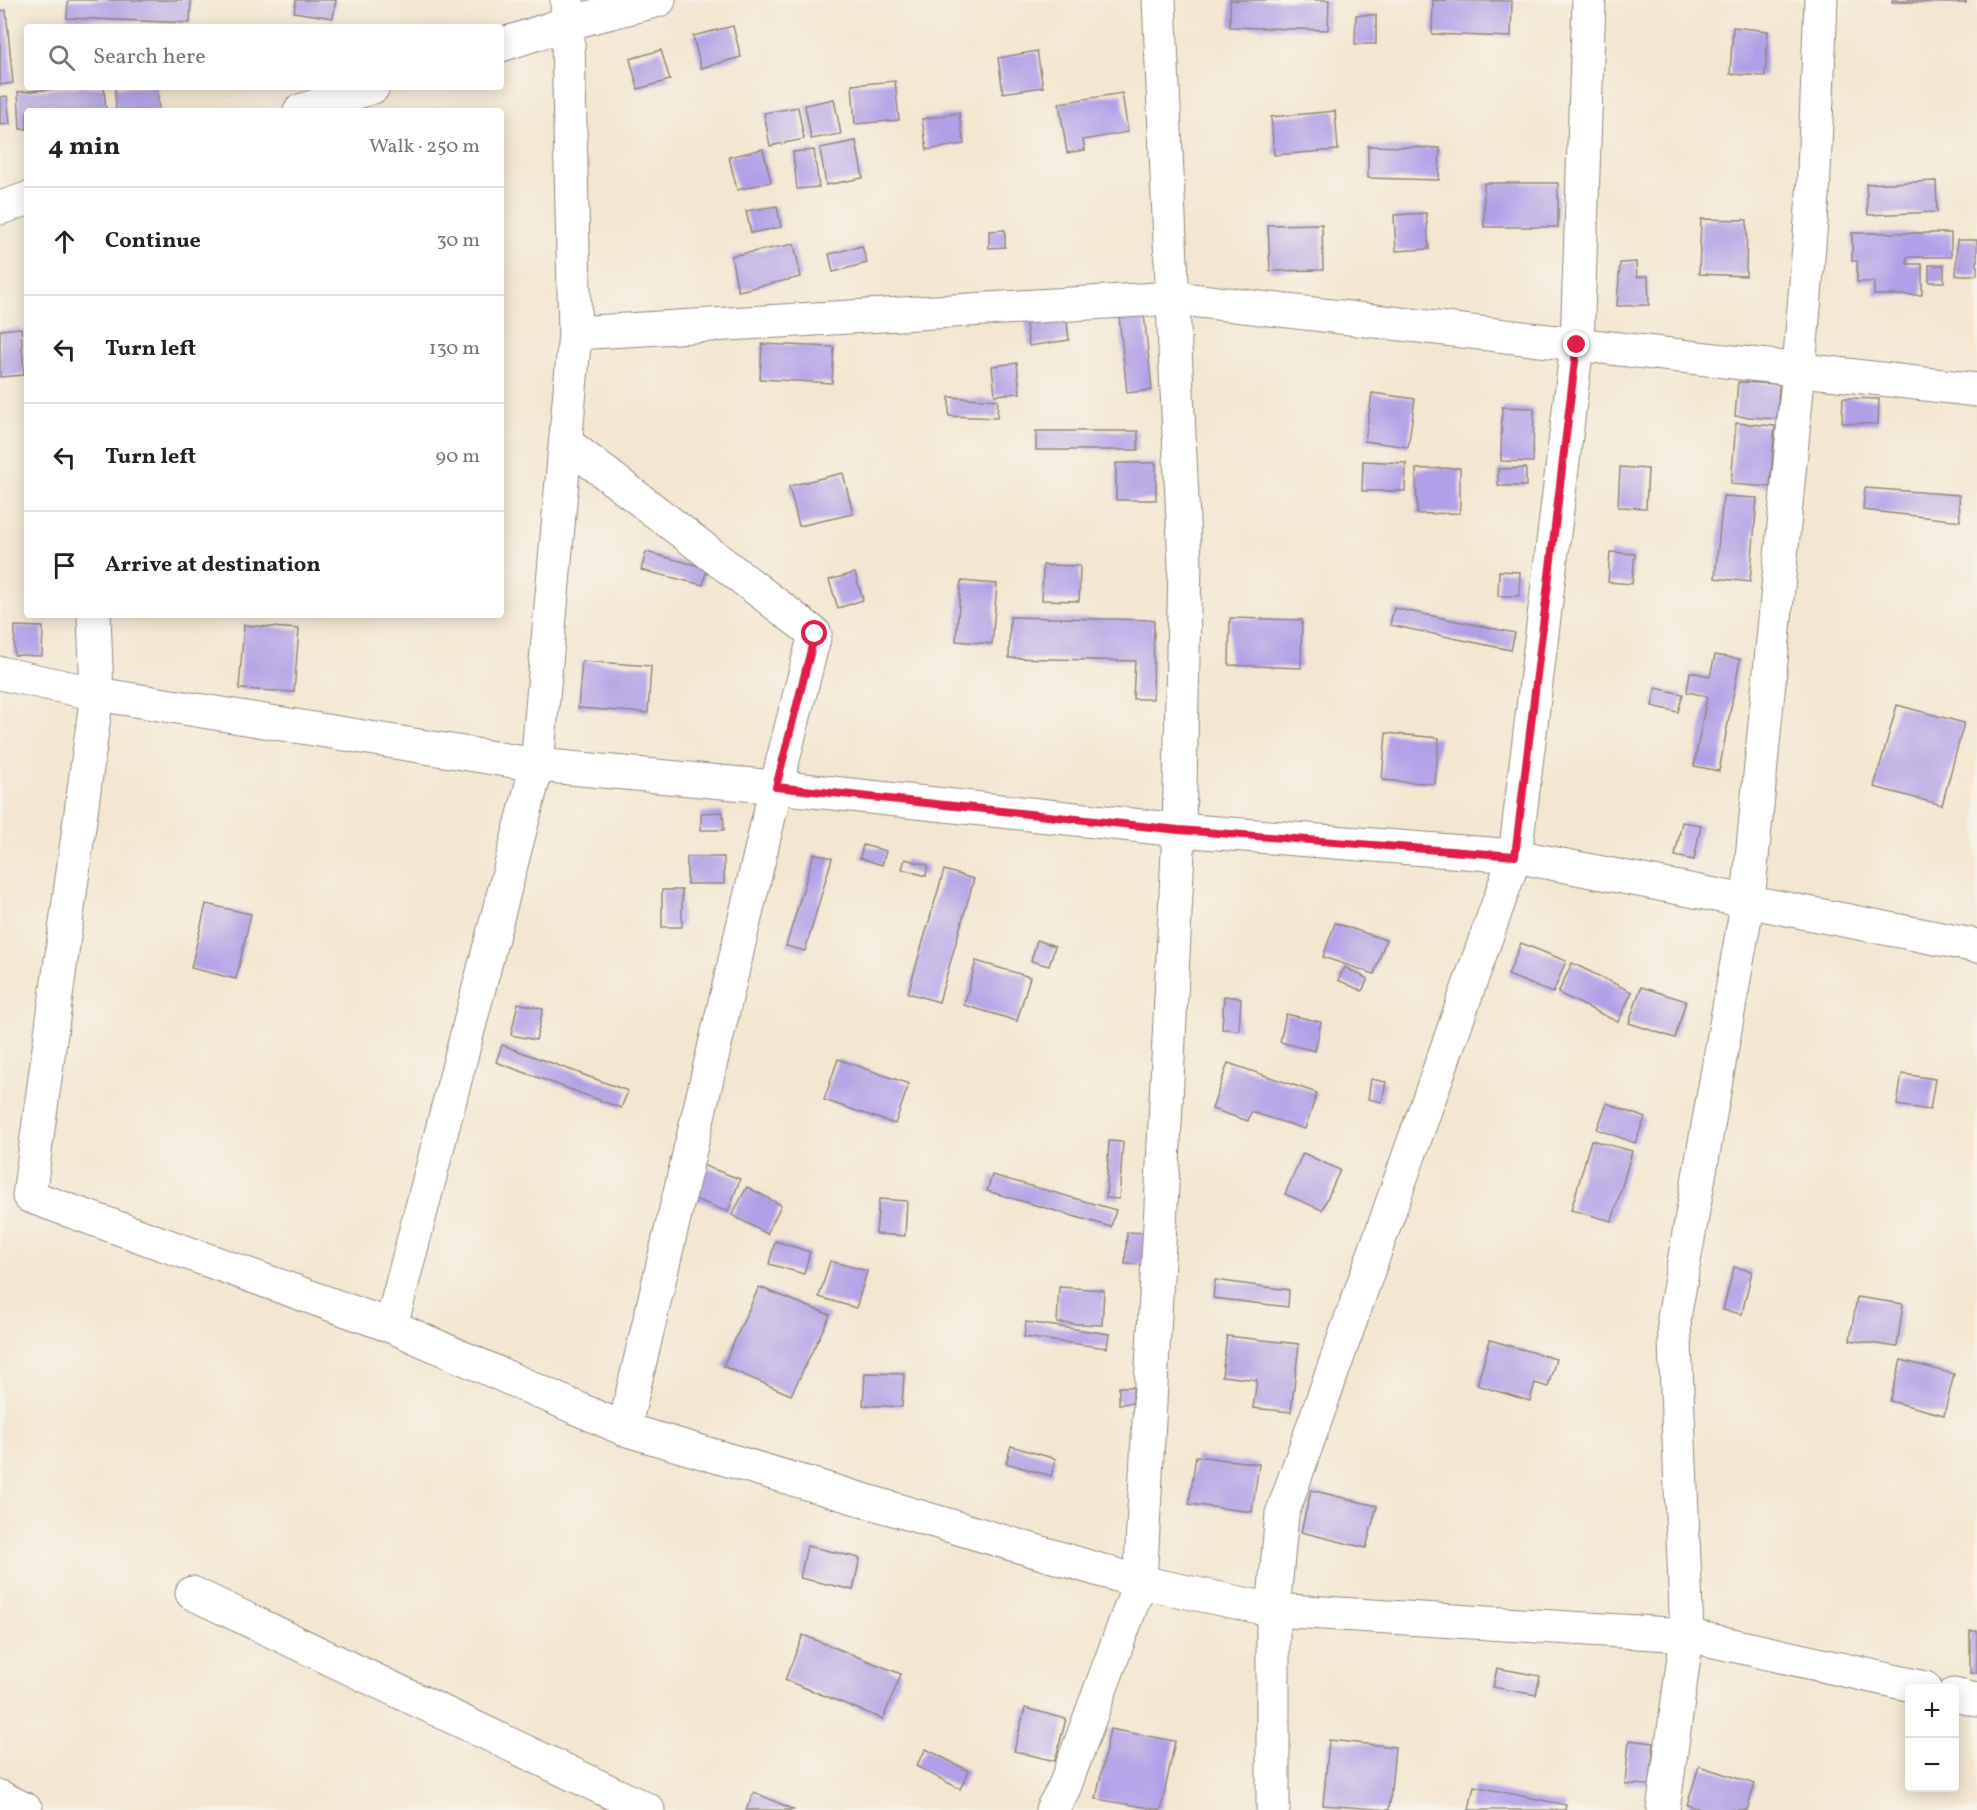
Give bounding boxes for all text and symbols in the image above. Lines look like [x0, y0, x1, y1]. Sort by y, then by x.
search box [24, 24, 504, 90]
icon: search [45, 41, 78, 74]
text: Search here [93, 42, 206, 73]
text: 4 min [48, 129, 120, 165]
text: Walk · 250 m [369, 133, 480, 161]
icon: ahead [48, 225, 81, 258]
text: Continue [105, 226, 201, 257]
text: 30 m [436, 227, 480, 255]
route end [1563, 331, 1589, 357]
icon: left [48, 333, 81, 366]
text: Turn left [105, 334, 196, 365]
text: 130 m [429, 335, 480, 363]
icon: left [48, 441, 81, 474]
text: Turn left [105, 442, 196, 473]
text: 90 m [436, 443, 480, 471]
icon: arrive [48, 549, 81, 582]
text: Arrive at destination [105, 550, 321, 581]
route start [801, 620, 827, 646]
map controls [1905, 1684, 1959, 1792]
button: + [1905, 1684, 1959, 1738]
button: − [1905, 1738, 1959, 1792]

